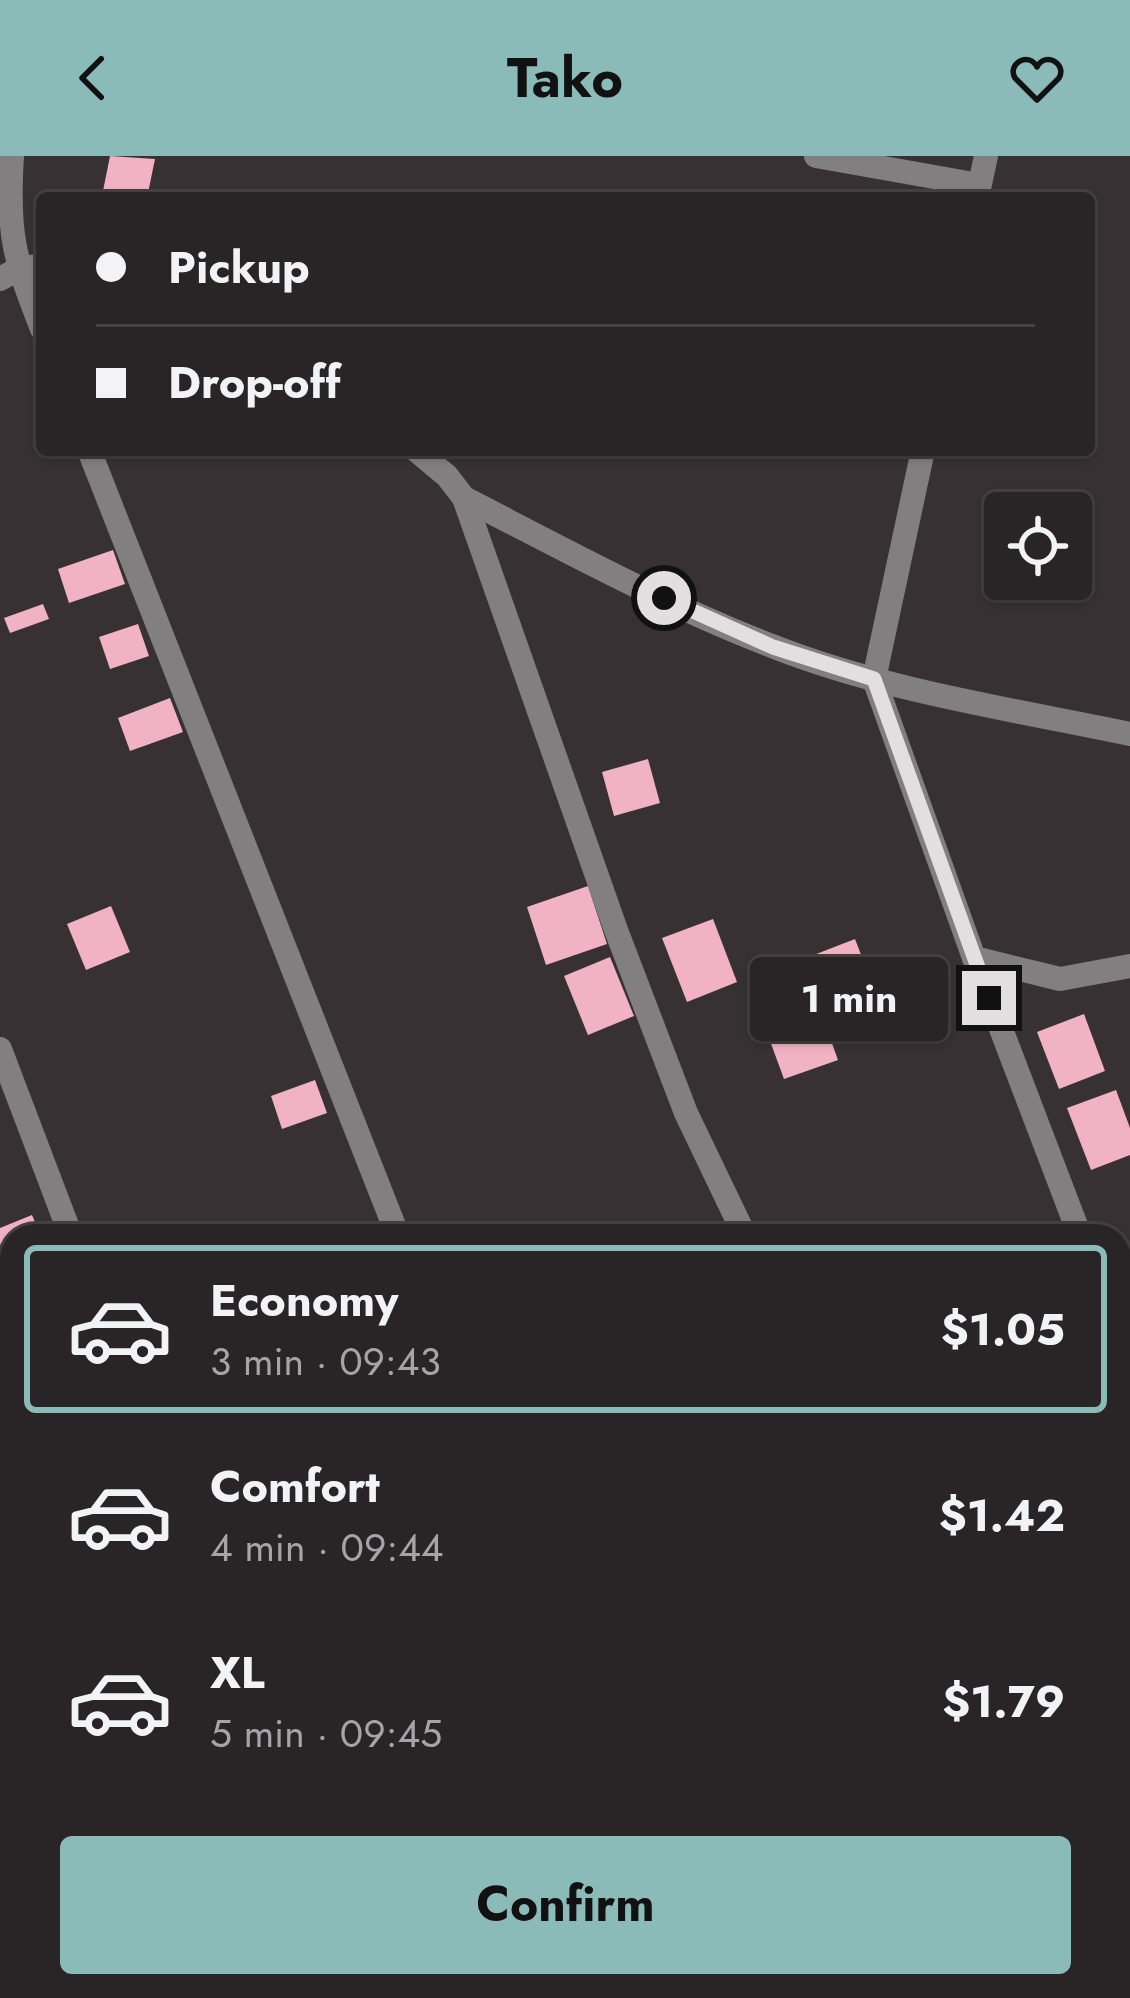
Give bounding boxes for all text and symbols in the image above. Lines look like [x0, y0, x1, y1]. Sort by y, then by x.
text: Tako [507, 39, 623, 117]
icon: back [60, 45, 126, 111]
icon: heart [1004, 45, 1070, 111]
text: Pickup [168, 235, 310, 300]
text: Drop-off [168, 350, 341, 415]
map controls [984, 492, 1092, 600]
button: locate [984, 492, 1092, 600]
route start [637, 571, 691, 625]
callout: 1 min [749, 956, 947, 1040]
text: 1 min [801, 970, 897, 1027]
route end [962, 971, 1016, 1025]
text: Economy [210, 1268, 398, 1333]
icon: car [66, 1275, 174, 1383]
text: $1.05 [941, 1297, 1065, 1362]
text: 3 min · 09:43 [210, 1333, 441, 1390]
text: Comfort [210, 1454, 380, 1519]
icon: car [66, 1461, 174, 1569]
text: $1.42 [939, 1483, 1065, 1548]
text: 4 min · 09:44 [210, 1519, 444, 1576]
text: XL [210, 1640, 265, 1705]
icon: car [66, 1647, 174, 1755]
text: $1.79 [942, 1669, 1065, 1734]
text: 5 min · 09:45 [210, 1705, 442, 1762]
button: Confirm [60, 1836, 1071, 1974]

